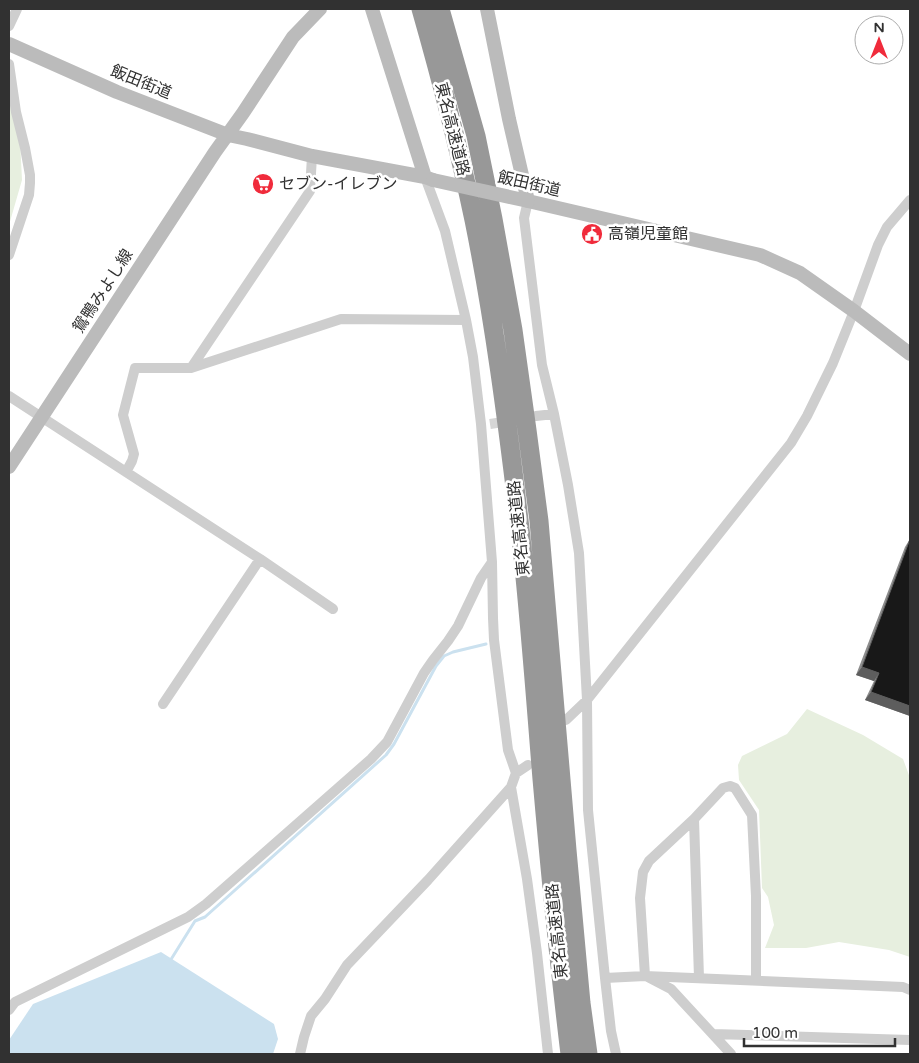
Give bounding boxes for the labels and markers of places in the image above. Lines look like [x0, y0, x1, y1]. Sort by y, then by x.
supermarket icon: セブン-イレブン [251, 172, 275, 196]
place label: セブン-イレブン [279, 174, 398, 194]
public building icon: 高嶺児童館 [580, 222, 604, 246]
place label: 高嶺児童館 [608, 224, 688, 244]

